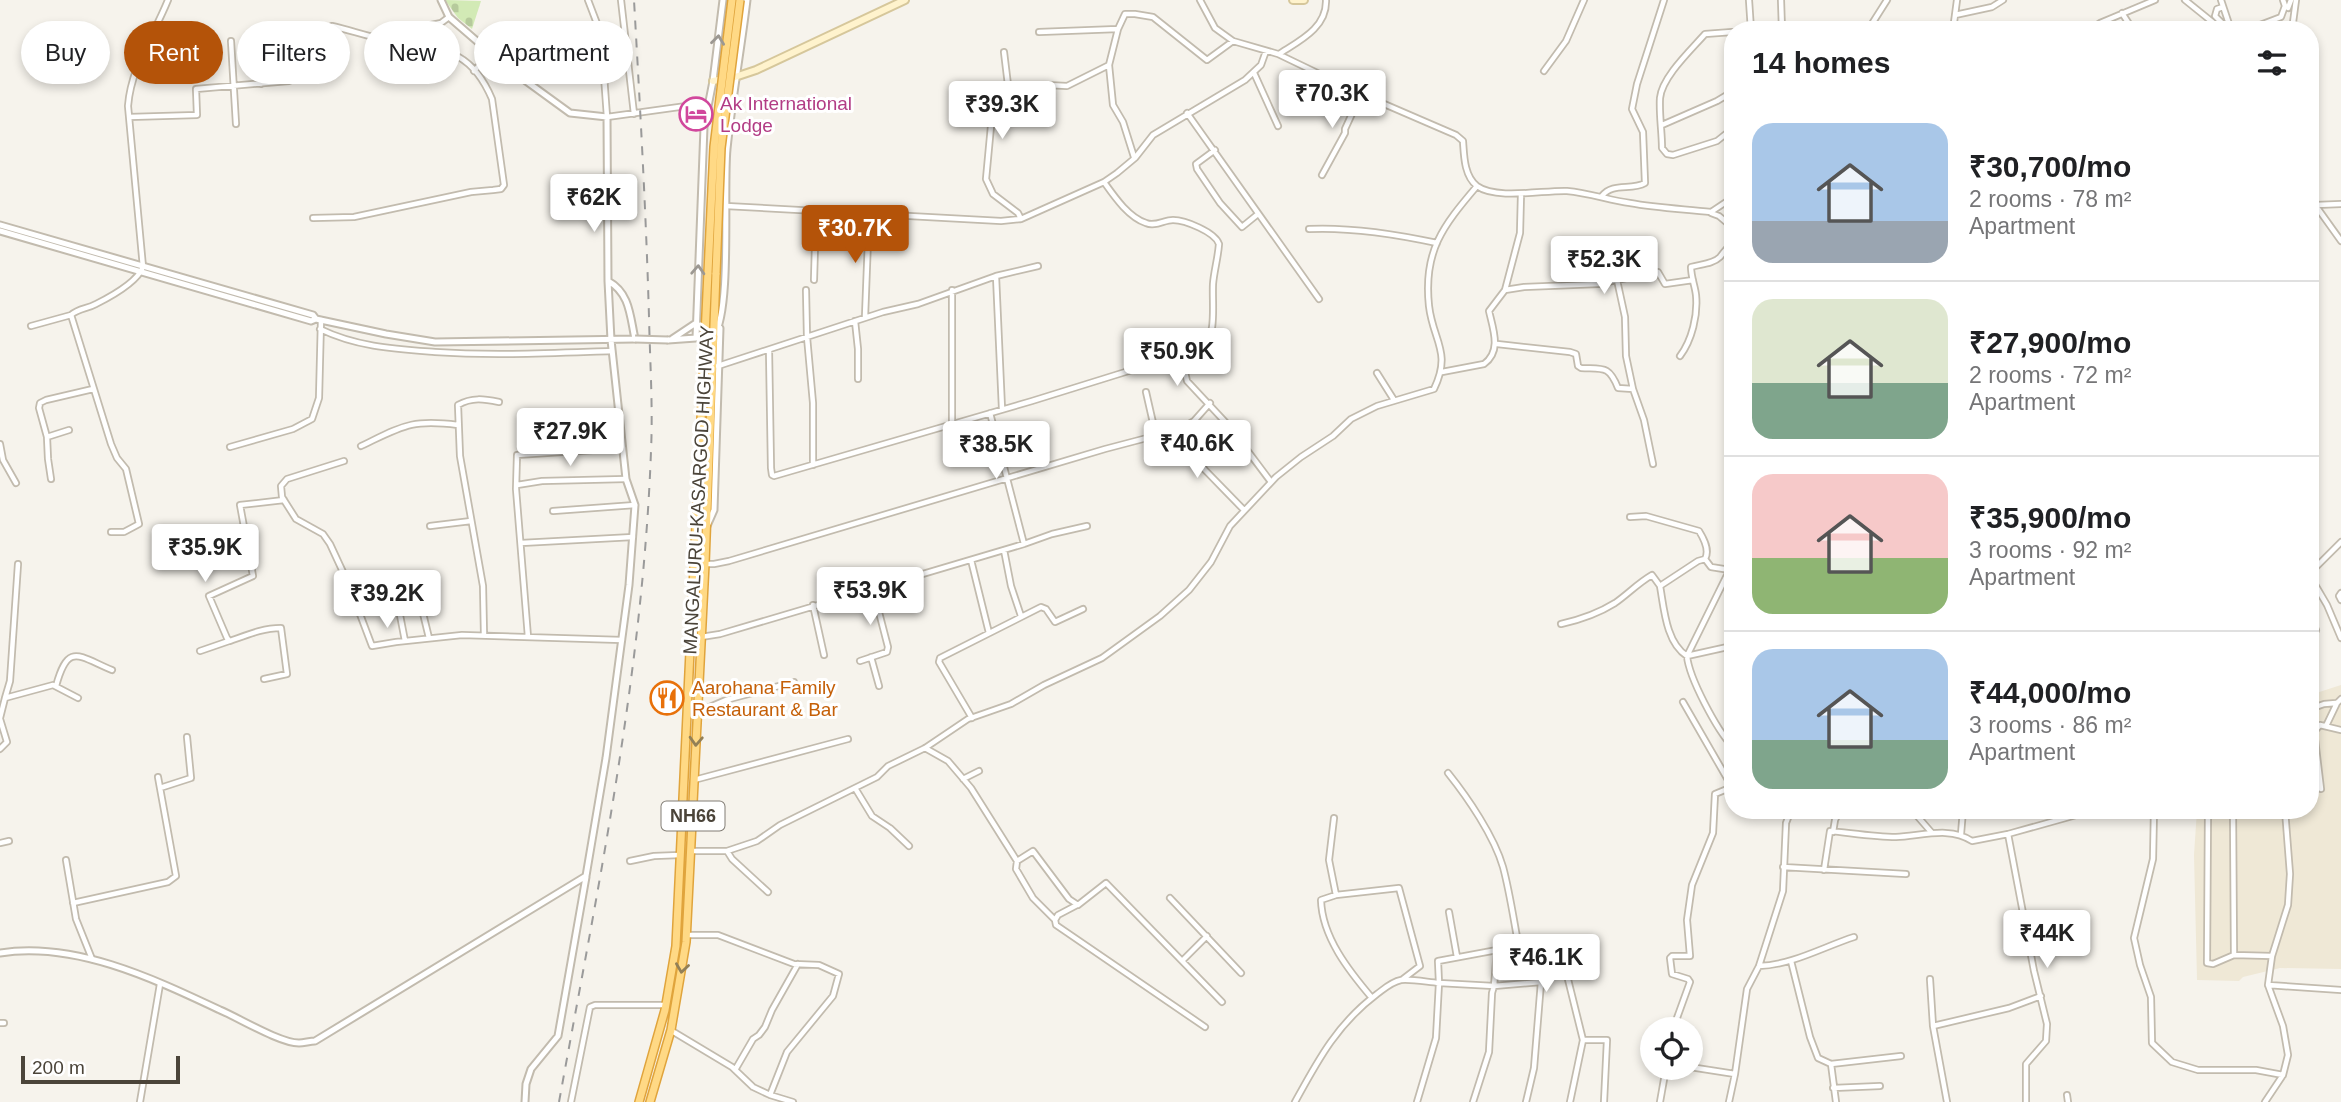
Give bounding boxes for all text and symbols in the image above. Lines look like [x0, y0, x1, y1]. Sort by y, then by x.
chip: Buy [21, 21, 110, 84]
chip: Rent [124, 21, 223, 84]
chip: Filters [237, 21, 350, 84]
chip: New [364, 21, 460, 84]
chip: Apartment [474, 21, 633, 84]
one-way arrow [711, 34, 726, 46]
icon: filters [2253, 44, 2291, 82]
text: 14 homes [1752, 46, 1890, 79]
pin: ₹70.3K [1275, 71, 1389, 130]
text: ₹70.3K [1295, 80, 1369, 106]
pin: ₹39.3K [945, 82, 1059, 141]
text: ₹39.3K [965, 91, 1039, 117]
place label: Ak International Lodge [720, 93, 852, 136]
hotel icon: Ak International Lodge [677, 95, 715, 133]
text: ₹30,700/mo [1969, 150, 2131, 183]
icon: home [1808, 151, 1892, 235]
pin: ₹62K [553, 174, 635, 234]
text: ₹62K [566, 184, 622, 210]
text: 2 rooms · 78 m² [1969, 186, 2131, 212]
pin: ₹30.7K [798, 205, 912, 265]
text: Apartment [1969, 213, 2075, 239]
text: ₹30.7K [818, 215, 892, 241]
pin: ₹52.3K [1547, 236, 1661, 296]
text: ₹52.3K [1567, 246, 1641, 272]
one-way arrow [691, 264, 706, 275]
street label: MANGALURU-KASARGOD HIGHWAY [679, 325, 718, 655]
text: ₹27,900/mo [1969, 326, 2131, 359]
icon: home [1808, 327, 1892, 411]
pin: ₹50.9K [1120, 328, 1234, 388]
text: ₹50.9K [1140, 338, 1214, 364]
text: 2 rooms · 72 m² [1969, 362, 2131, 388]
text: Apartment [1969, 389, 2075, 415]
pin: ₹27.9K [513, 408, 627, 468]
text: ₹27.9K [533, 418, 607, 444]
pin: ₹40.6K [1140, 420, 1254, 480]
pin: ₹38.5K [939, 421, 1053, 481]
text: ₹40.6K [1160, 430, 1234, 456]
text: ₹38.5K [959, 431, 1033, 457]
text: ₹35,900/mo [1969, 501, 2131, 534]
icon: home [1808, 502, 1892, 586]
pin: ₹35.9K [148, 524, 262, 584]
text: ₹35.9K [168, 534, 242, 560]
text: 3 rooms · 92 m² [1969, 537, 2131, 563]
text: Apartment [1969, 564, 2075, 590]
pin: ₹53.9K [813, 568, 927, 627]
pin: ₹39.2K [330, 570, 444, 630]
text: ₹53.9K [833, 577, 907, 603]
text: ₹39.2K [350, 580, 424, 606]
text: ₹44,000/mo [1969, 676, 2131, 709]
place label: Aarohana Family Restaurant & Bar [692, 677, 838, 720]
icon: home [1808, 677, 1892, 761]
restaurant icon: Aarohana Family Restaurant & Bar [648, 679, 686, 717]
text: 3 rooms · 86 m² [1969, 712, 2131, 738]
one-way arrow [689, 736, 704, 747]
text: Apartment [1969, 739, 2075, 765]
road number: NH66 [662, 802, 724, 830]
pin: ₹44K [2006, 911, 2088, 970]
text: ₹44K [2019, 920, 2075, 946]
pin: ₹46.1K [1489, 934, 1603, 994]
text: ₹46.1K [1509, 944, 1583, 970]
one-way arrow [675, 962, 690, 974]
map controls [1640, 1017, 1703, 1080]
button: locate [1640, 1017, 1703, 1080]
scale bar [21, 1053, 180, 1085]
text: 200 m [32, 1057, 85, 1078]

